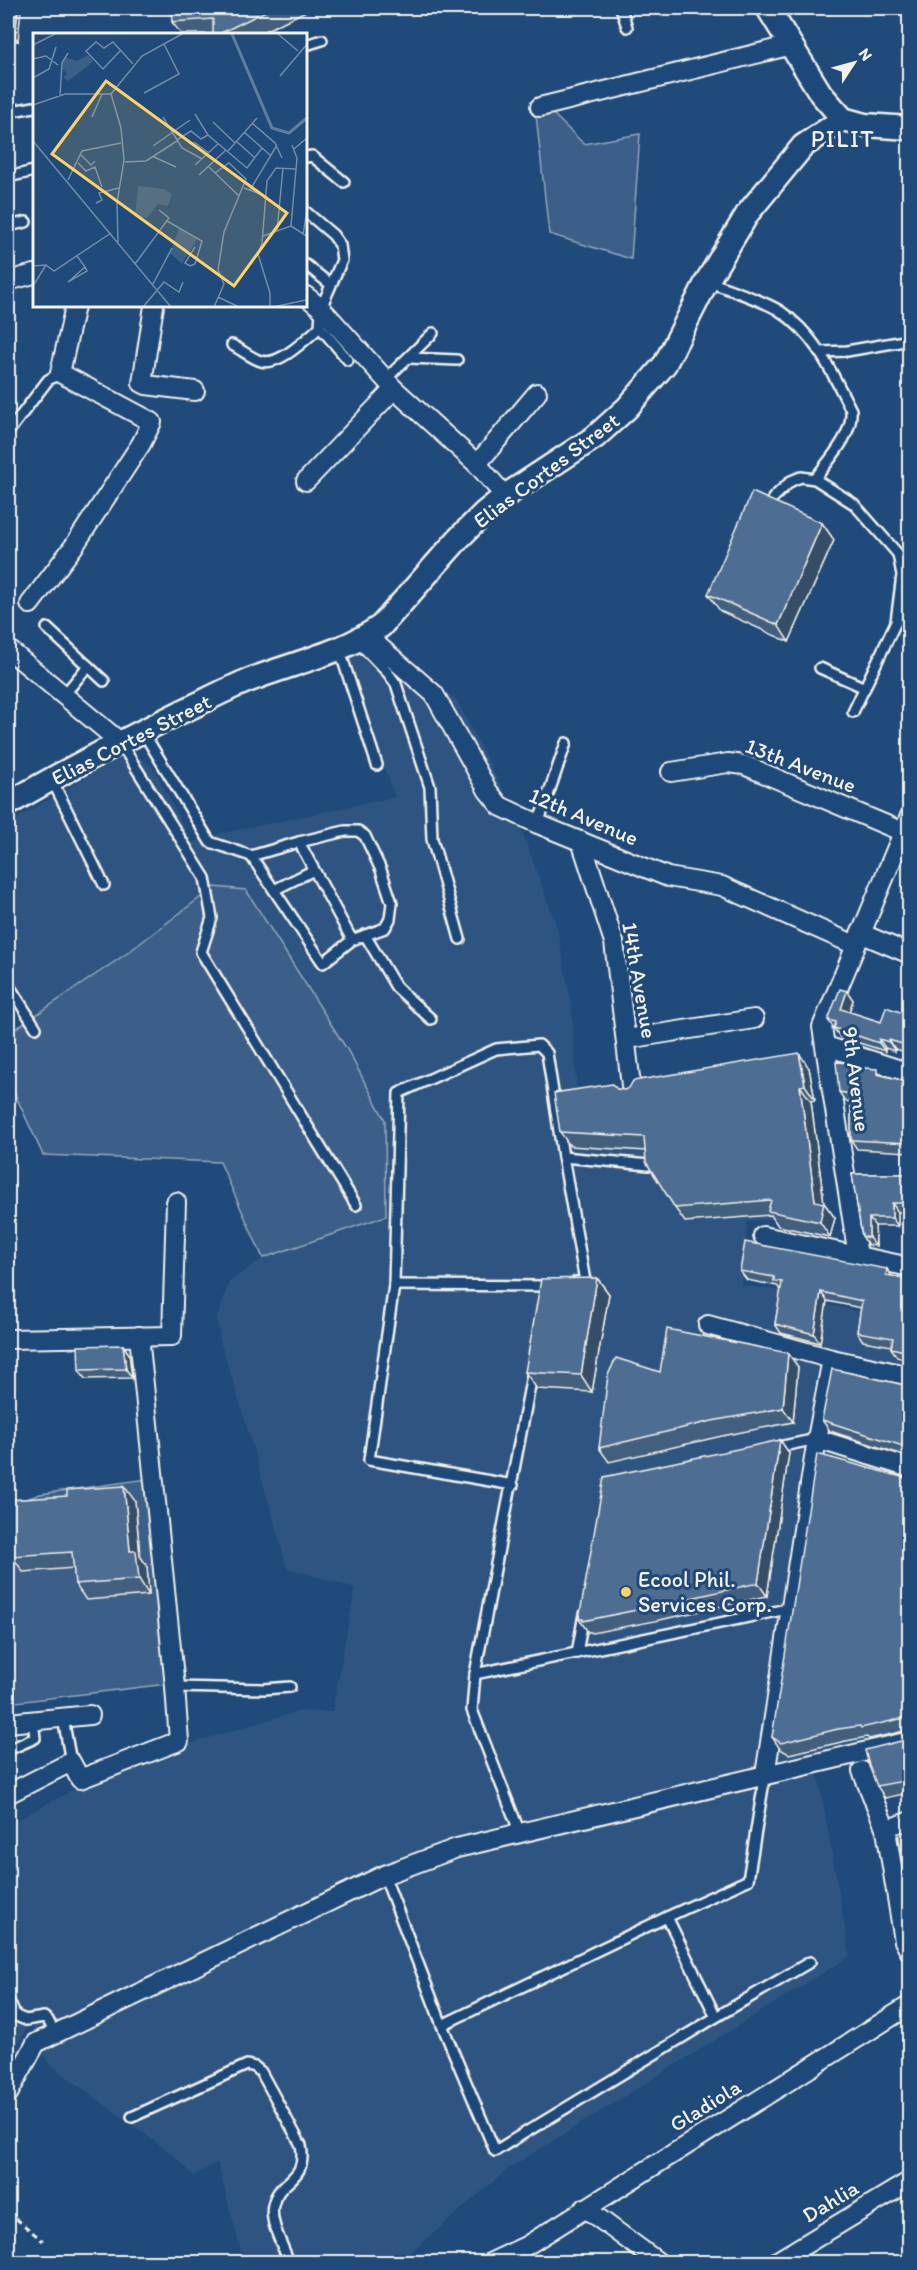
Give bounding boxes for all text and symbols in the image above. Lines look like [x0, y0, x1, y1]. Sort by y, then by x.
inset map [33, 33, 308, 308]
north arrow [824, 33, 884, 93]
text: N [855, 45, 877, 64]
district label: PILIT [811, 124, 875, 153]
street label: Elias Cortes Street [468, 407, 625, 534]
street label: Elias Cortes Street [47, 688, 216, 791]
street label: 13th Avenue [742, 732, 860, 799]
street label: 12th Avenue [525, 781, 642, 852]
street label: 14th Avenue [616, 920, 663, 1040]
street label: 9th Avenue [837, 1025, 876, 1133]
place label: Ecool Phil. Services Corp. [638, 1566, 772, 1618]
marker: Ecool Phil. Services Corp. [619, 1585, 633, 1599]
street label: Gladiola [665, 2073, 746, 2138]
street label: Dahlia [797, 2174, 864, 2229]

